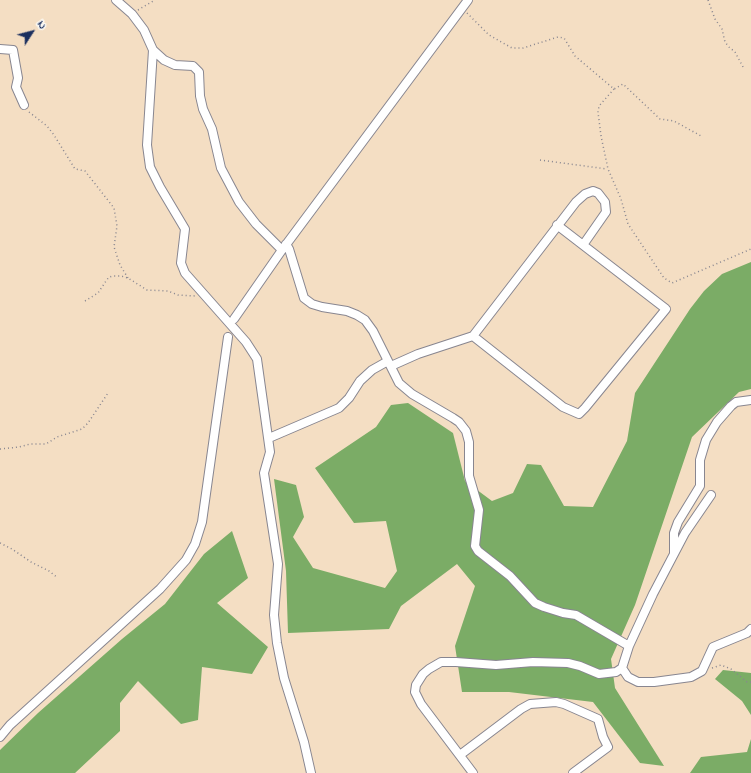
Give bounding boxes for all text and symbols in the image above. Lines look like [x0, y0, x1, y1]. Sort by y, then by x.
north arrow [12, 12, 52, 52]
text: N [33, 17, 50, 33]

